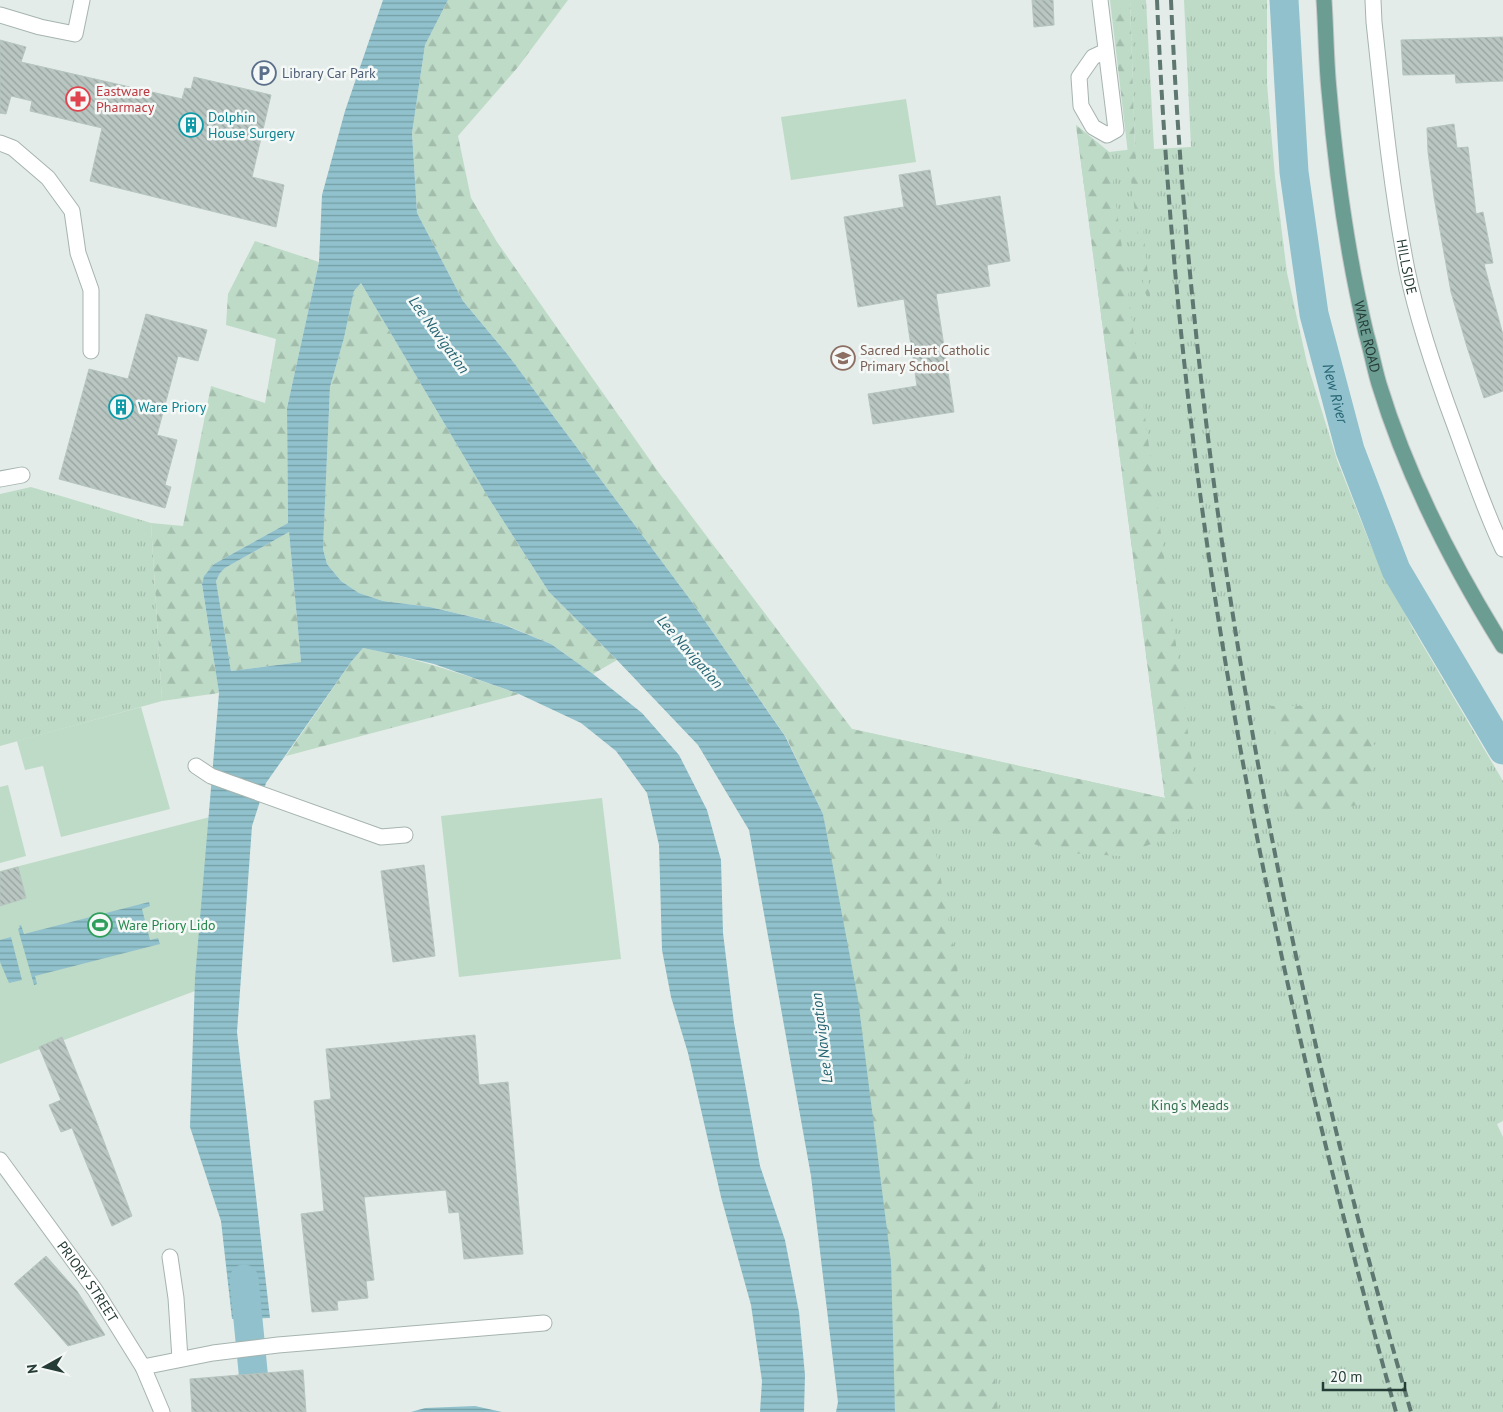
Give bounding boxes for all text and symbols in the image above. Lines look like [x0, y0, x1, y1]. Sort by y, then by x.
parking icon: Library Car Park [251, 60, 277, 86]
place label: Library Car Park [282, 64, 376, 82]
place label: Eastware Pharmacy [96, 82, 155, 116]
pharmacy icon: Eastware Pharmacy [65, 86, 91, 112]
place label: Dolphin House Surgery [208, 108, 295, 142]
building icon: Dolphin House Surgery [178, 112, 204, 138]
street label: HILLSIDE [1392, 238, 1421, 296]
water label: Lee Navigation [405, 292, 474, 377]
street label: WARE ROAD [1350, 299, 1385, 374]
place label: Sacred Heart Catholic Primary School [860, 341, 990, 375]
school or university icon: Sacred Heart Catholic Primary School [830, 345, 856, 371]
water label: New River [1319, 362, 1353, 426]
building icon: Ware Priory [108, 394, 134, 420]
place label: Ware Priory [138, 398, 207, 416]
water label: Lee Navigation [653, 611, 728, 692]
sports icon: Ware Priory Lido [87, 912, 113, 938]
place label: Ware Priory Lido [118, 916, 215, 934]
water label: Lee Navigation [807, 992, 836, 1084]
park label: King's Meads [1151, 1096, 1229, 1114]
street label: PRIORY STREET [53, 1237, 122, 1326]
north arrow [20, 1342, 70, 1392]
scale bar [1323, 1360, 1406, 1392]
text: N [23, 1363, 42, 1375]
text: 20 m [1330, 1367, 1363, 1386]

